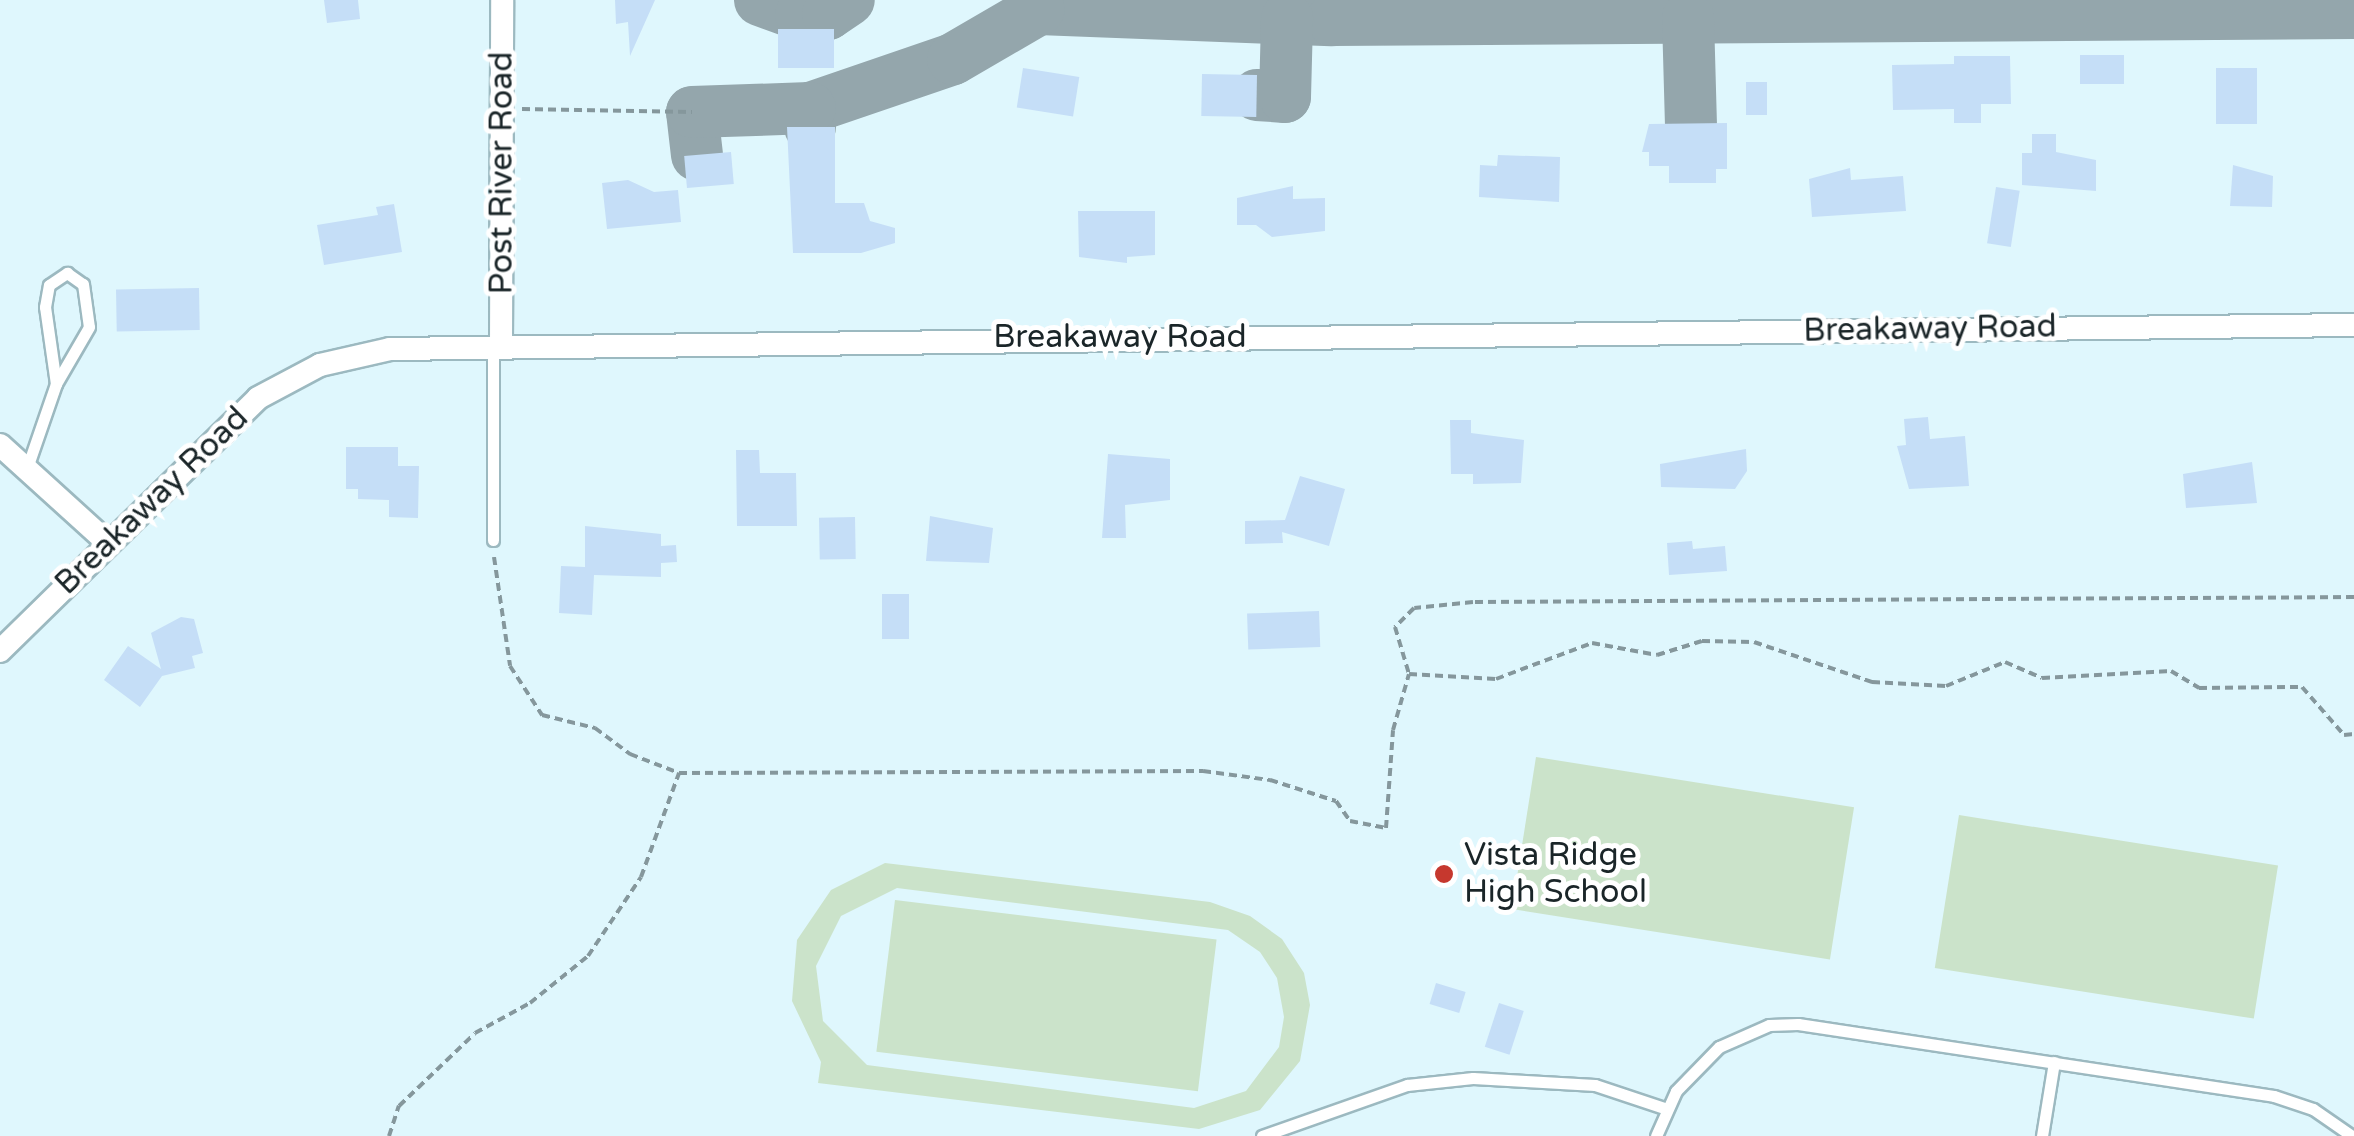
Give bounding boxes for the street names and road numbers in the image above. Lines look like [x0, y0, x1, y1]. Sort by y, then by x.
street label: Post River Road [483, 52, 521, 294]
street label: Breakaway Road [1803, 308, 2057, 350]
street label: Breakaway Road [993, 318, 1247, 356]
street label: Breakaway Road [48, 399, 256, 603]

